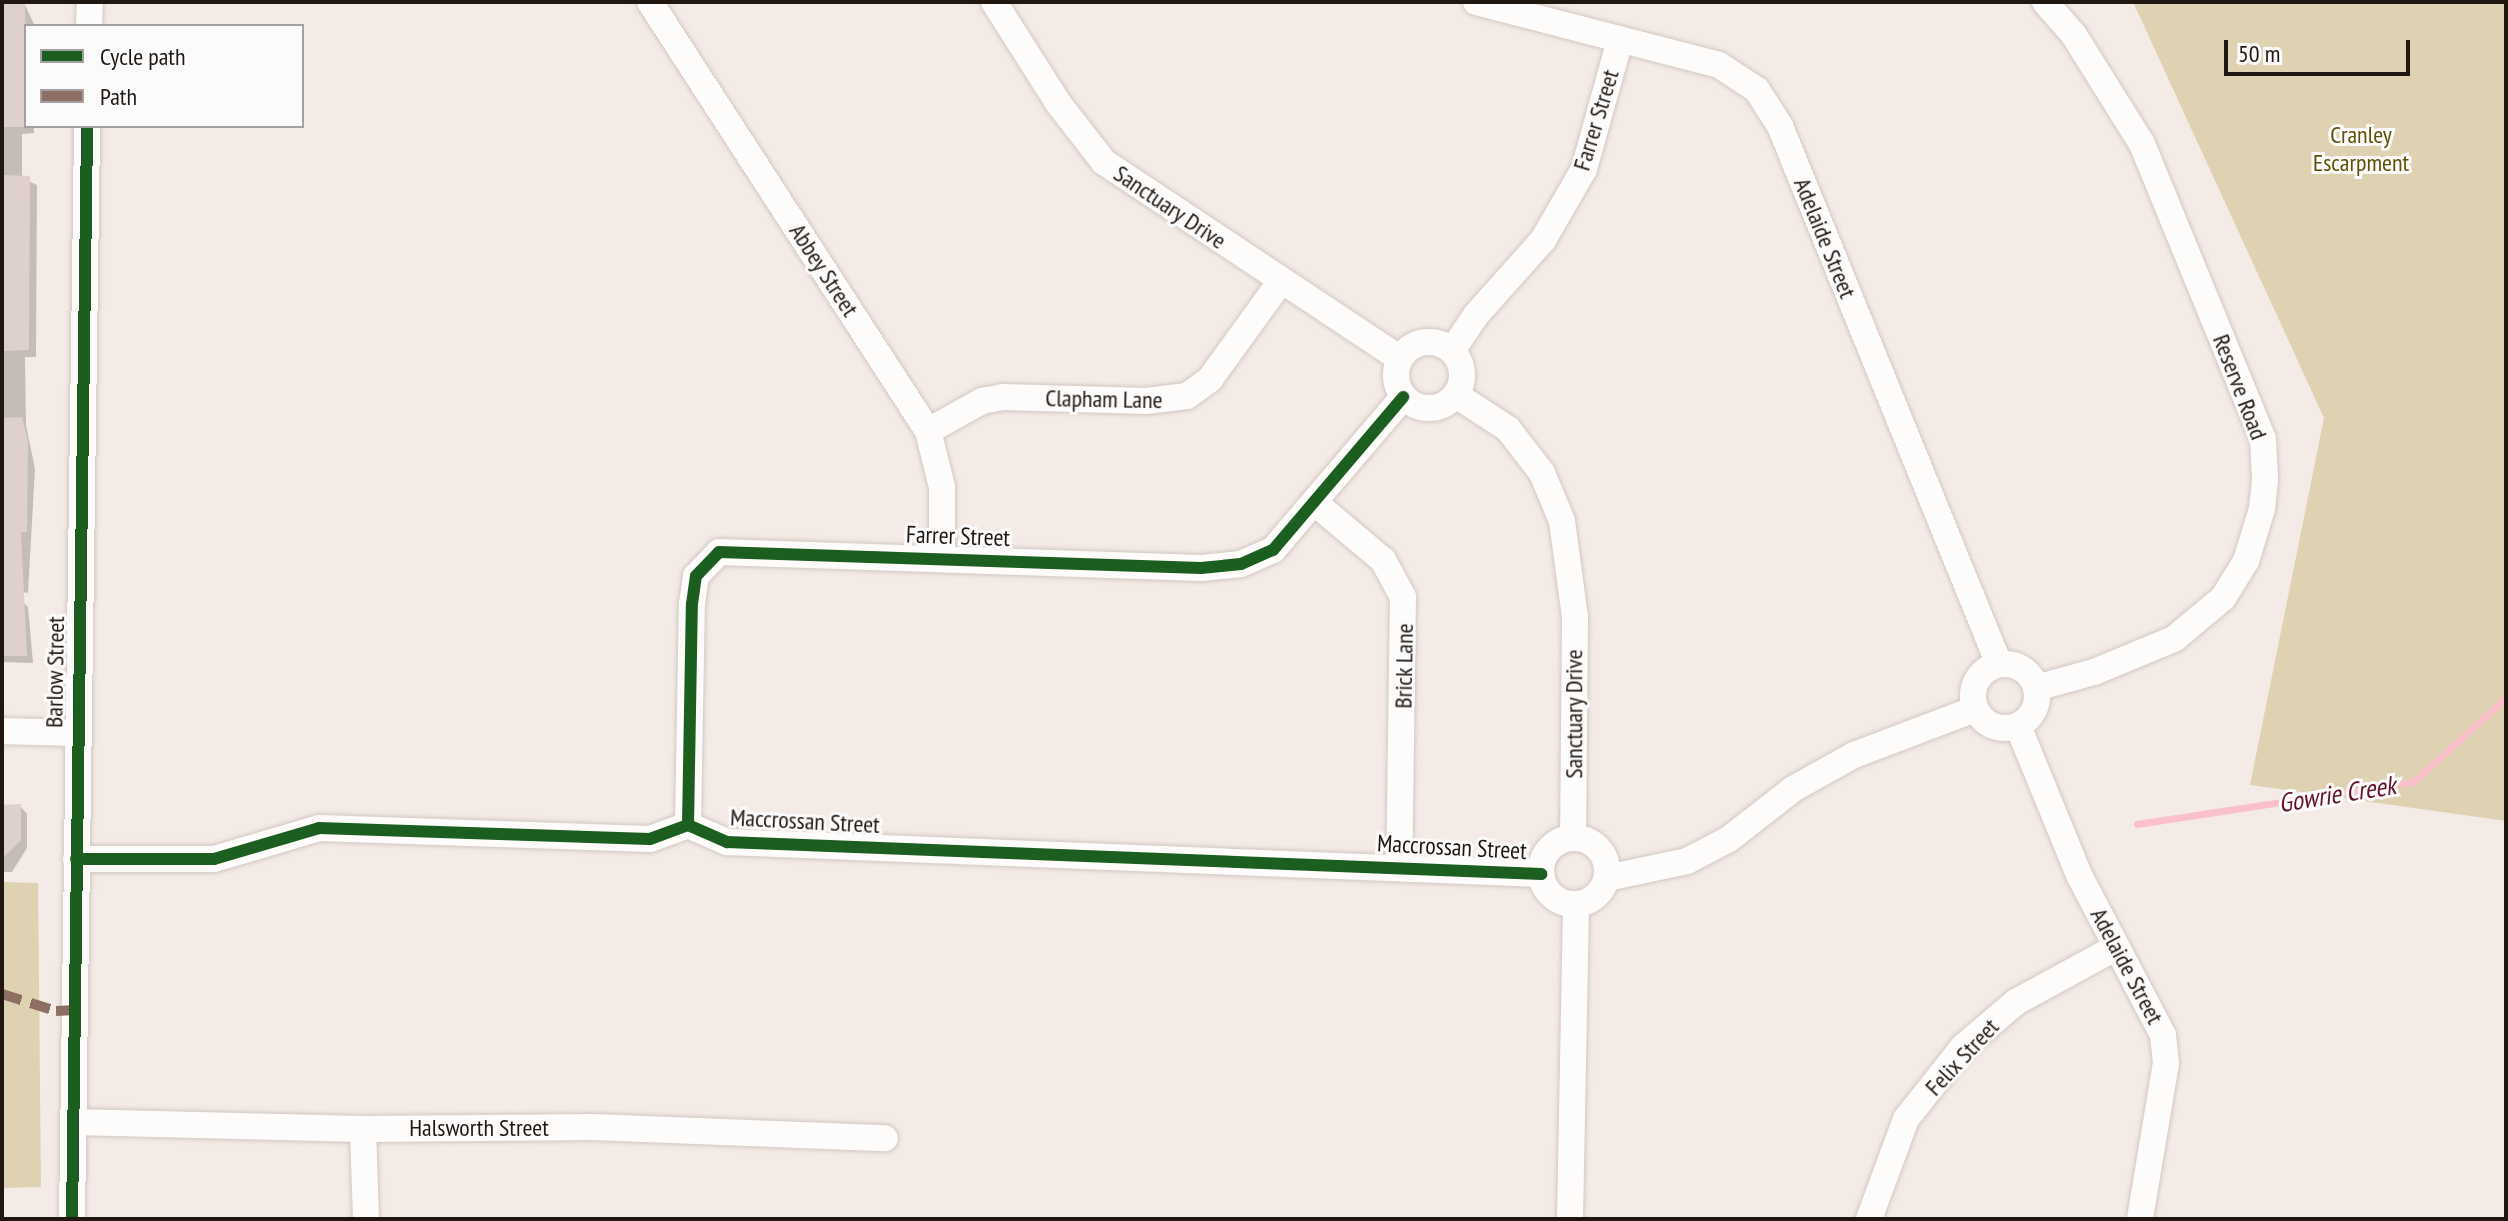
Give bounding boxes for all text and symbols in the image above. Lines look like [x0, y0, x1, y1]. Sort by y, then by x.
legend [24, 24, 304, 128]
scale bar [2228, 24, 2414, 74]
text: 50 m [2238, 38, 2280, 69]
text: Cycle path [100, 41, 186, 72]
street label: Farrer Street [1567, 66, 1625, 174]
text: Path [100, 81, 137, 112]
park label: Cranley Escarpment [2313, 121, 2409, 177]
street label: Sanctuary Drive [1108, 159, 1232, 255]
street label: Adelaide Street [1788, 174, 1862, 302]
street label: Abbey Street [783, 218, 865, 322]
street label: Reserve Road [2207, 330, 2273, 444]
street label: Clapham Lane [1045, 384, 1163, 414]
street label: Farrer Street [906, 520, 1010, 552]
street label: Barlow Street [40, 616, 70, 728]
street label: Brick Lane [1389, 623, 1419, 709]
street label: Sanctuary Drive [1560, 649, 1588, 779]
water label: Gowrie Creek [2276, 769, 2398, 819]
street label: Maccrossan Street [730, 803, 880, 839]
street label: Maccrossan Street [1377, 829, 1527, 865]
street label: Adelaide Street [2084, 903, 2170, 1029]
street label: Felix Street [1919, 1012, 2005, 1102]
street label: Halsworth Street [409, 1114, 549, 1142]

